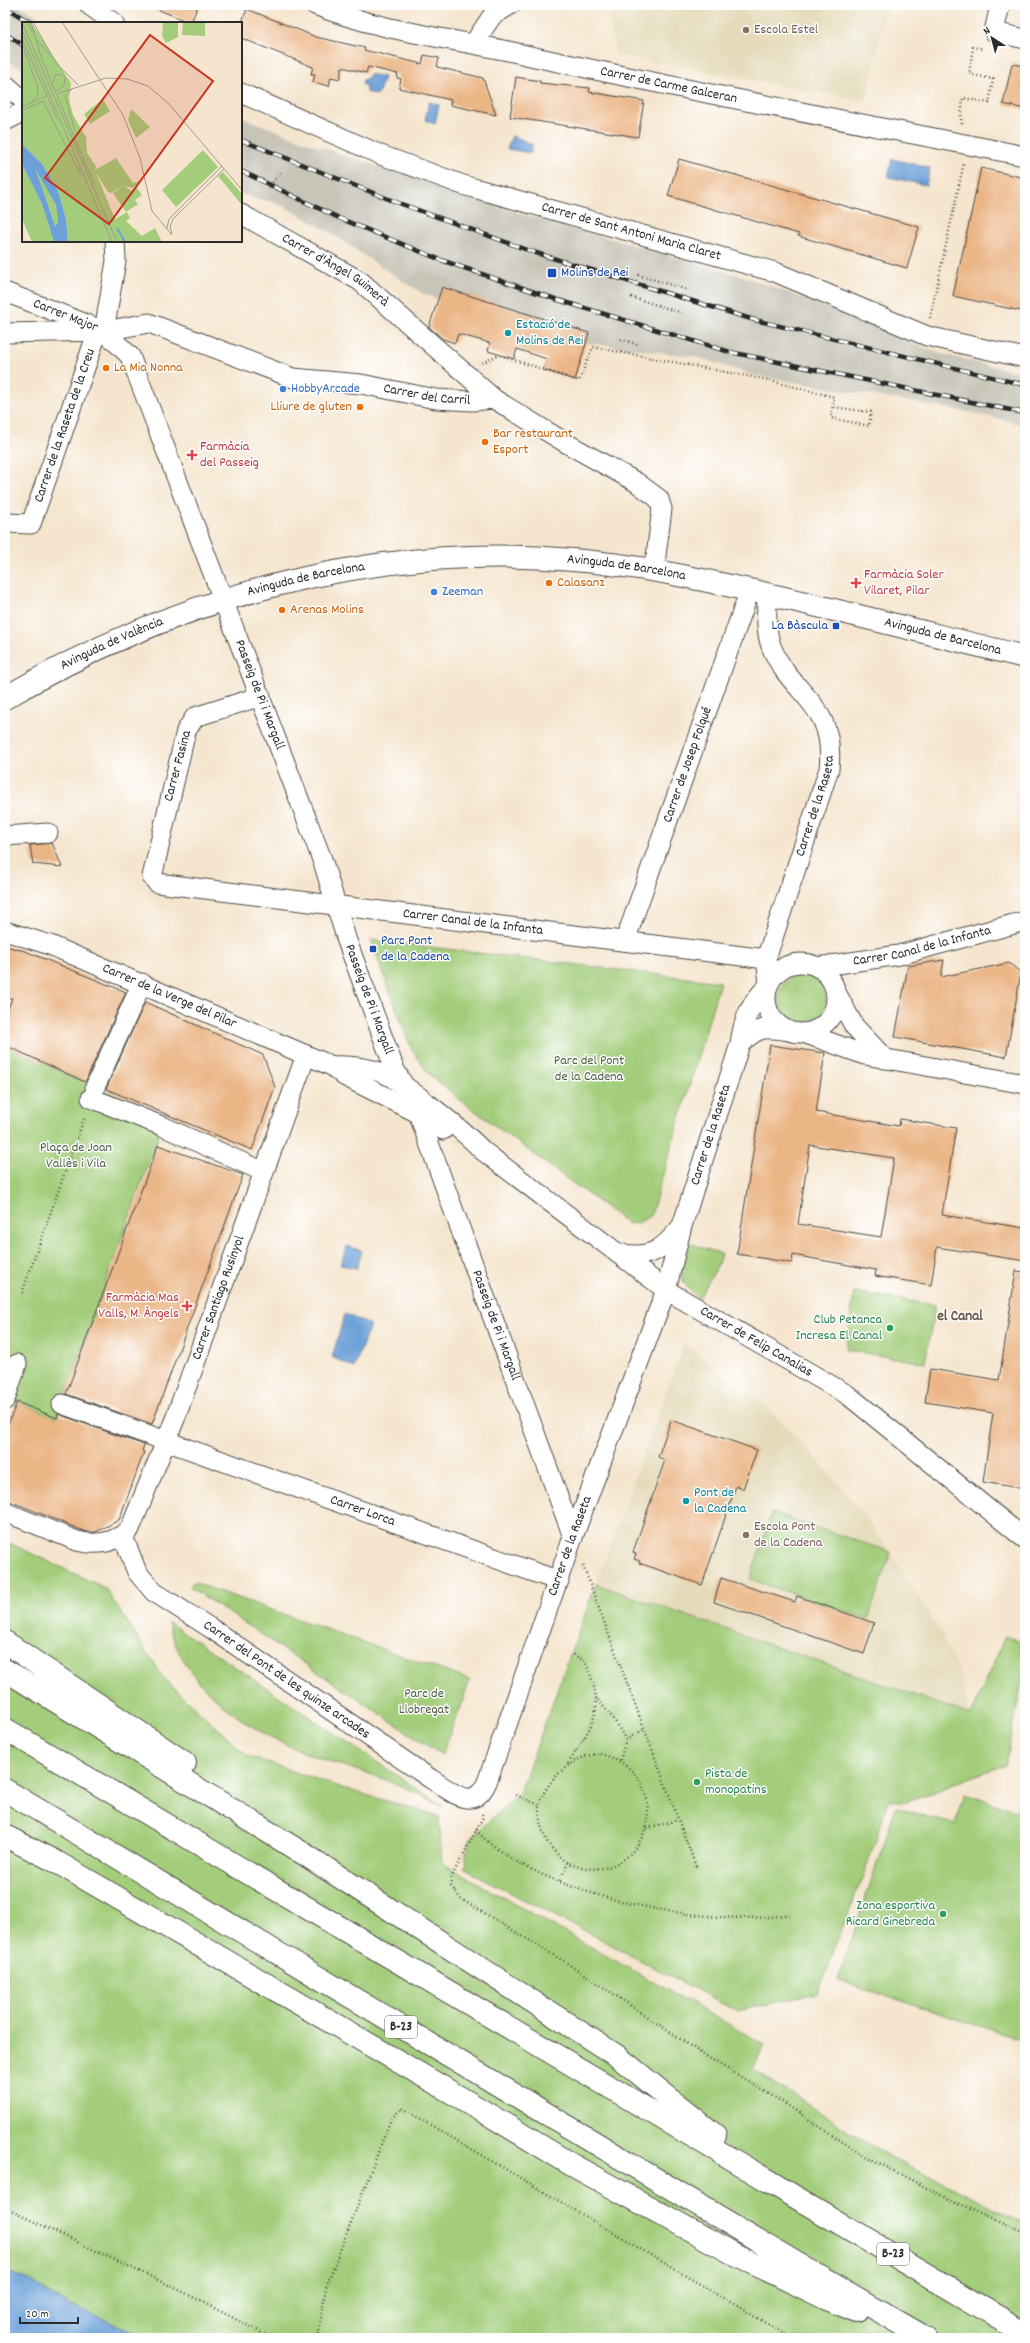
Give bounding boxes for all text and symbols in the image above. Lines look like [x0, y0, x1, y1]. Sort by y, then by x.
north arrow [972, 18, 1012, 58]
place label: Escola Estel [754, 20, 819, 40]
inset map [22, 22, 242, 242]
text: N [980, 23, 995, 40]
marker: Escola Estel [741, 25, 751, 35]
street label: Carrer de Carme Galceran [598, 61, 739, 109]
street label: Carrer de Sant Antoni Maria Claret [539, 197, 723, 266]
street label: Carrer d'Àngel Guimerà [278, 229, 393, 312]
place label: Molins de Rei [561, 263, 629, 283]
marker: Molins de Rei [546, 267, 558, 279]
street label: Carrer Major [30, 294, 102, 338]
place label: Estació de Molins de Rei [516, 315, 584, 351]
marker: Estació de Molins de Rei [503, 328, 513, 338]
street label: Carrer de la Raseta de la Creu [29, 346, 101, 505]
place label: La Mia Nonna [114, 358, 183, 378]
marker: La Mia Nonna [101, 363, 111, 373]
place label: HobbyArcade [291, 379, 360, 399]
street label: Carrer del Carril [382, 379, 471, 411]
marker: HobbyArcade [278, 384, 288, 394]
place label: Lliure de gluten [271, 397, 352, 417]
marker: Lliure de gluten [355, 402, 365, 412]
place label: Bar restaurant Esport [493, 424, 573, 460]
place label: Farmàcia del Passeig [200, 437, 259, 473]
marker: Bar restaurant Esport [480, 437, 490, 447]
marker: Farmàcia del Passeig [187, 450, 197, 460]
street label: Avinguda de Barcelona [566, 550, 688, 586]
street label: Avinguda de Barcelona [245, 557, 366, 602]
place label: Farmàcia Soler Vilaret, Pilar [864, 565, 944, 601]
place label: Calasanz [557, 573, 605, 593]
marker: Calasanz [544, 578, 554, 588]
marker: Farmàcia Soler Vilaret, Pilar [851, 578, 861, 588]
place label: Zeeman [442, 582, 483, 602]
marker: Zeeman [429, 587, 439, 597]
place label: Arenas Molins [290, 600, 364, 620]
marker: Arenas Molins [277, 605, 287, 615]
street label: Avinguda de València [57, 612, 167, 676]
street label: Avinguda de Barcelona [882, 613, 1004, 661]
place label: La Bàscula [771, 616, 828, 636]
marker: La Bàscula [831, 621, 841, 631]
street label: Passeig de Pi i Margall [229, 637, 289, 753]
street label: Carrer de Josep Folqué [658, 704, 718, 826]
street label: Carrer Fasina [159, 728, 197, 804]
street label: Carrer de la Raseta [791, 755, 840, 859]
street label: Carrer Canal de la Infanta [402, 904, 545, 941]
street label: Carrer Canal de la Infanta [852, 921, 993, 972]
place label: Parc Pont de la Cadena [381, 931, 450, 967]
street label: Passeig de Pi i Margall [339, 942, 399, 1058]
marker: Parc Pont de la Cadena [368, 944, 378, 954]
street label: Carrer de la Verge del Pilar [99, 959, 240, 1034]
park label: Parc del Pont de la Cadena [554, 1051, 624, 1087]
street label: Carrer de la Raseta [686, 1082, 737, 1188]
park label: Plaça de Joan Vallès i Vila [40, 1138, 112, 1174]
street label: Carrer Santiago Rusinyol [187, 1232, 250, 1363]
street label: Passeig de Pi i Margall [466, 1267, 525, 1384]
place label: Farmàcia Mas Valls, M. Àngels [98, 1288, 179, 1324]
marker: Farmàcia Mas Valls, M. Àngels [182, 1301, 192, 1311]
street label: Carrer de Felip Canalias [696, 1302, 817, 1383]
district label: el Canal [937, 1306, 983, 1328]
place label: Club Petanca Incresa El Canal [796, 1310, 883, 1346]
marker: Club Petanca Incresa El Canal [885, 1323, 895, 1333]
place label: Pont de la Cadena [694, 1483, 747, 1519]
street label: Carrer Lorca [327, 1490, 398, 1532]
street label: Carrer de la Raseta [543, 1493, 598, 1599]
marker: Pont de la Cadena [681, 1496, 691, 1506]
place label: Escola Pont de la Cadena [754, 1517, 823, 1553]
marker: Escola Pont de la Cadena [741, 1530, 751, 1540]
street label: Carrer del Pont de les quinze arcades [199, 1616, 374, 1744]
park label: Parc de Llobregat [399, 1684, 449, 1720]
place label: Pista de monopatins [705, 1764, 767, 1800]
marker: Pista de monopatins [692, 1777, 702, 1787]
place label: Zona esportiva Ricard Ginebreda [846, 1896, 935, 1932]
marker: Zona esportiva Ricard Ginebreda [938, 1909, 948, 1919]
road number: B-23 [385, 2016, 417, 2038]
road number: B-23 [877, 2243, 909, 2265]
scale bar [20, 2299, 78, 2325]
text: 20 m [26, 2306, 49, 2323]

